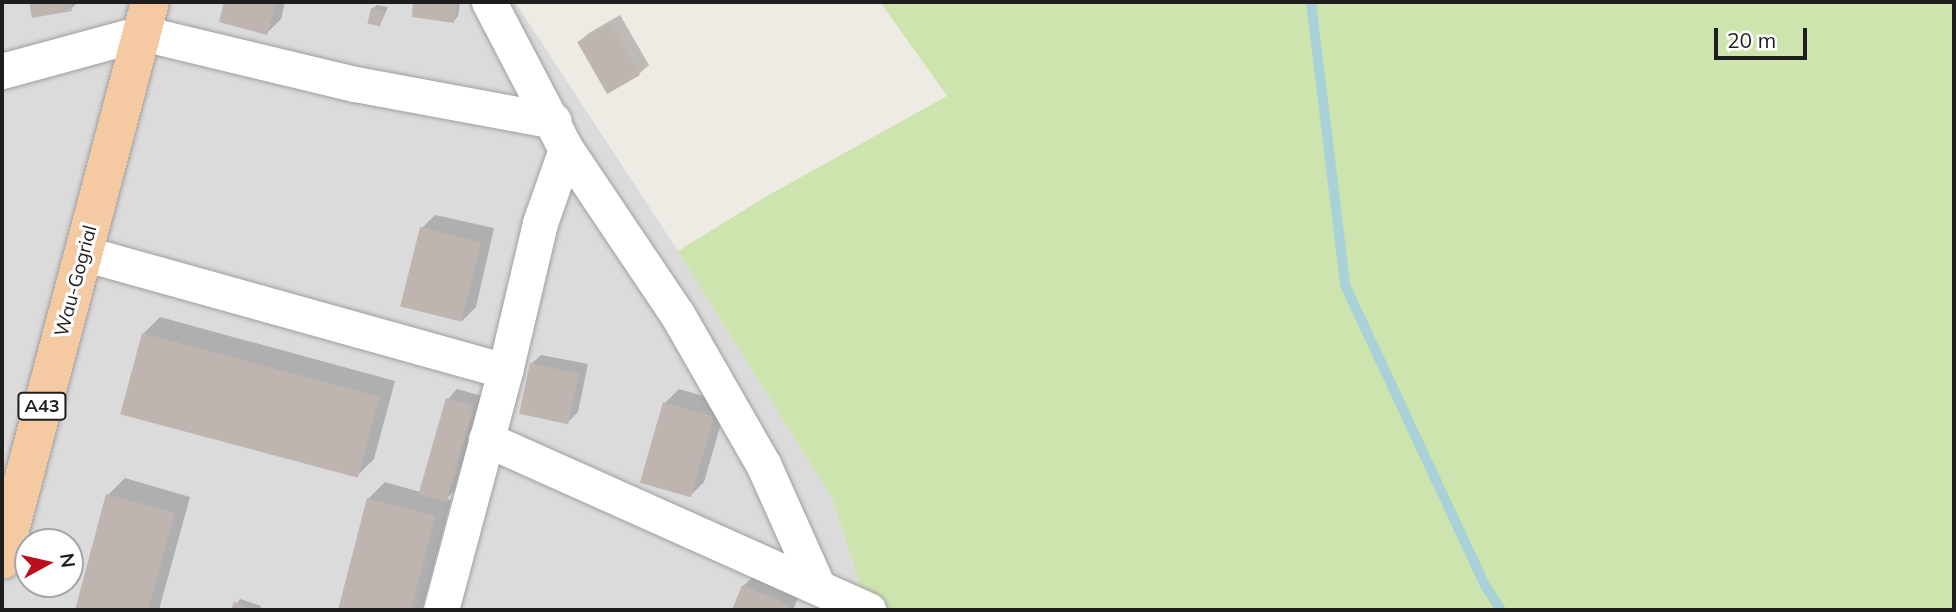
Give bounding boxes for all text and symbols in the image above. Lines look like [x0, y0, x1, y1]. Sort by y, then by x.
scale bar [1718, 14, 1811, 58]
text: 20 m [1727, 27, 1776, 53]
street label: Wau-Gogrial [50, 223, 102, 339]
road number: A43 [16, 392, 68, 420]
north arrow [14, 528, 84, 598]
text: N [55, 552, 81, 569]

